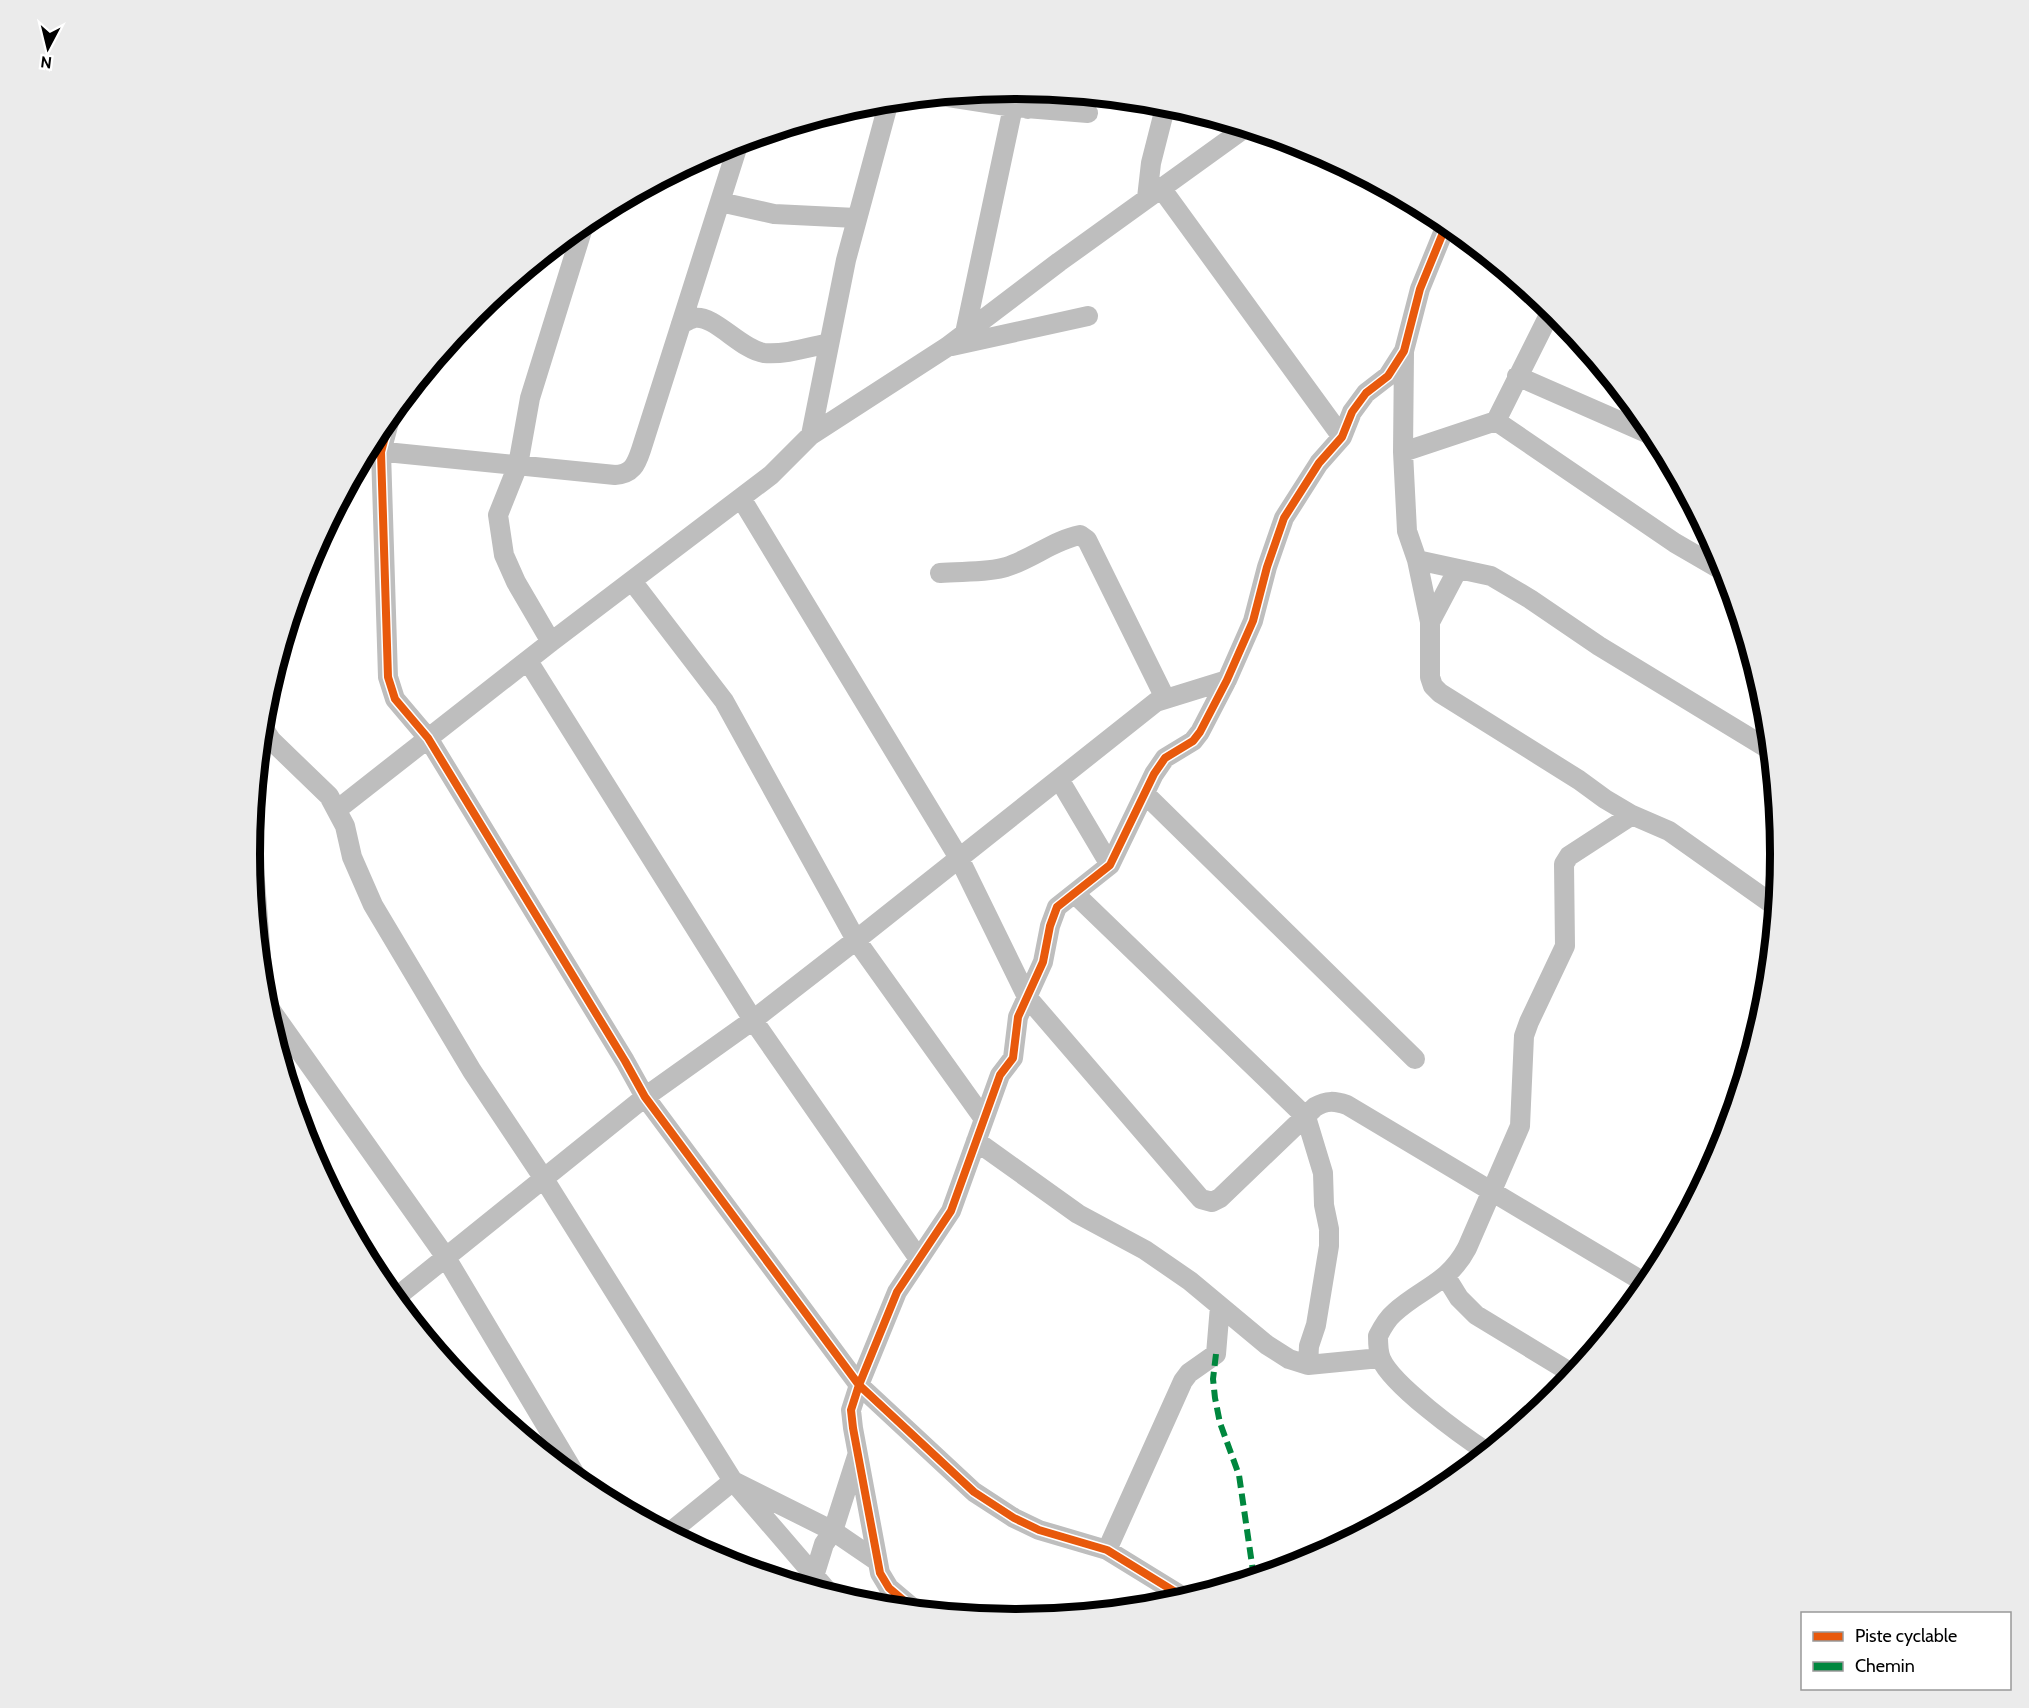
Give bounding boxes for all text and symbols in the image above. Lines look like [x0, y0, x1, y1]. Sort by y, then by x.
north arrow [18, 18, 78, 78]
text: N [39, 52, 53, 73]
legend [1801, 1612, 2011, 1690]
text: Piste cyclable [1855, 1625, 1957, 1647]
text: Chemin [1855, 1655, 1915, 1677]

